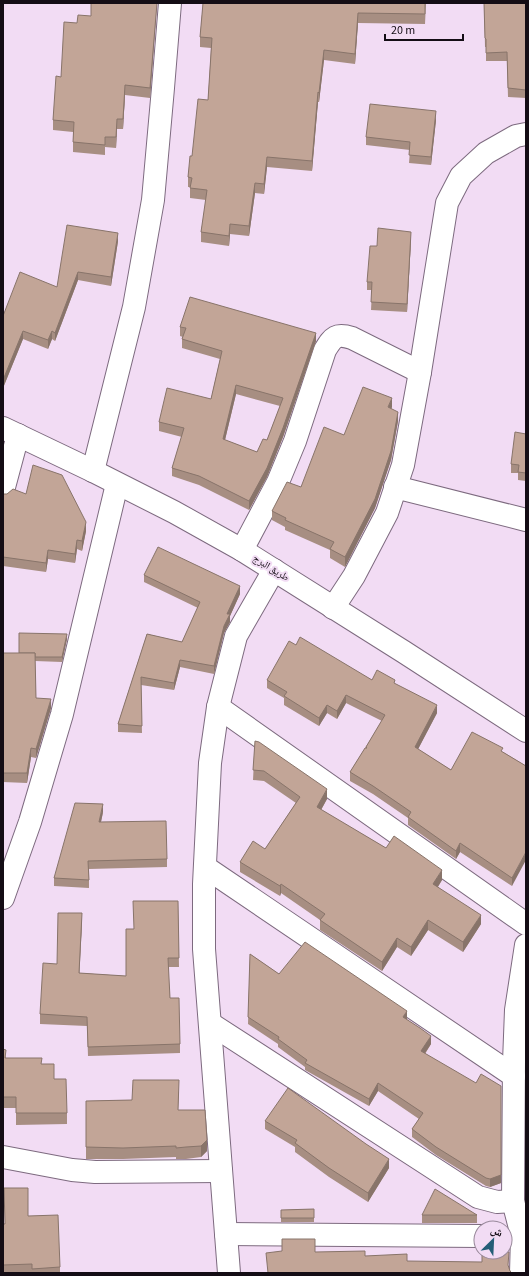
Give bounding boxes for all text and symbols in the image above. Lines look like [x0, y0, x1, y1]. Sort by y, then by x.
scale bar [385, 16, 463, 42]
text: 20 m [391, 22, 415, 39]
street label: طريق البرج [250, 551, 292, 585]
north arrow [473, 1220, 513, 1260]
text: ش [488, 1222, 506, 1241]

